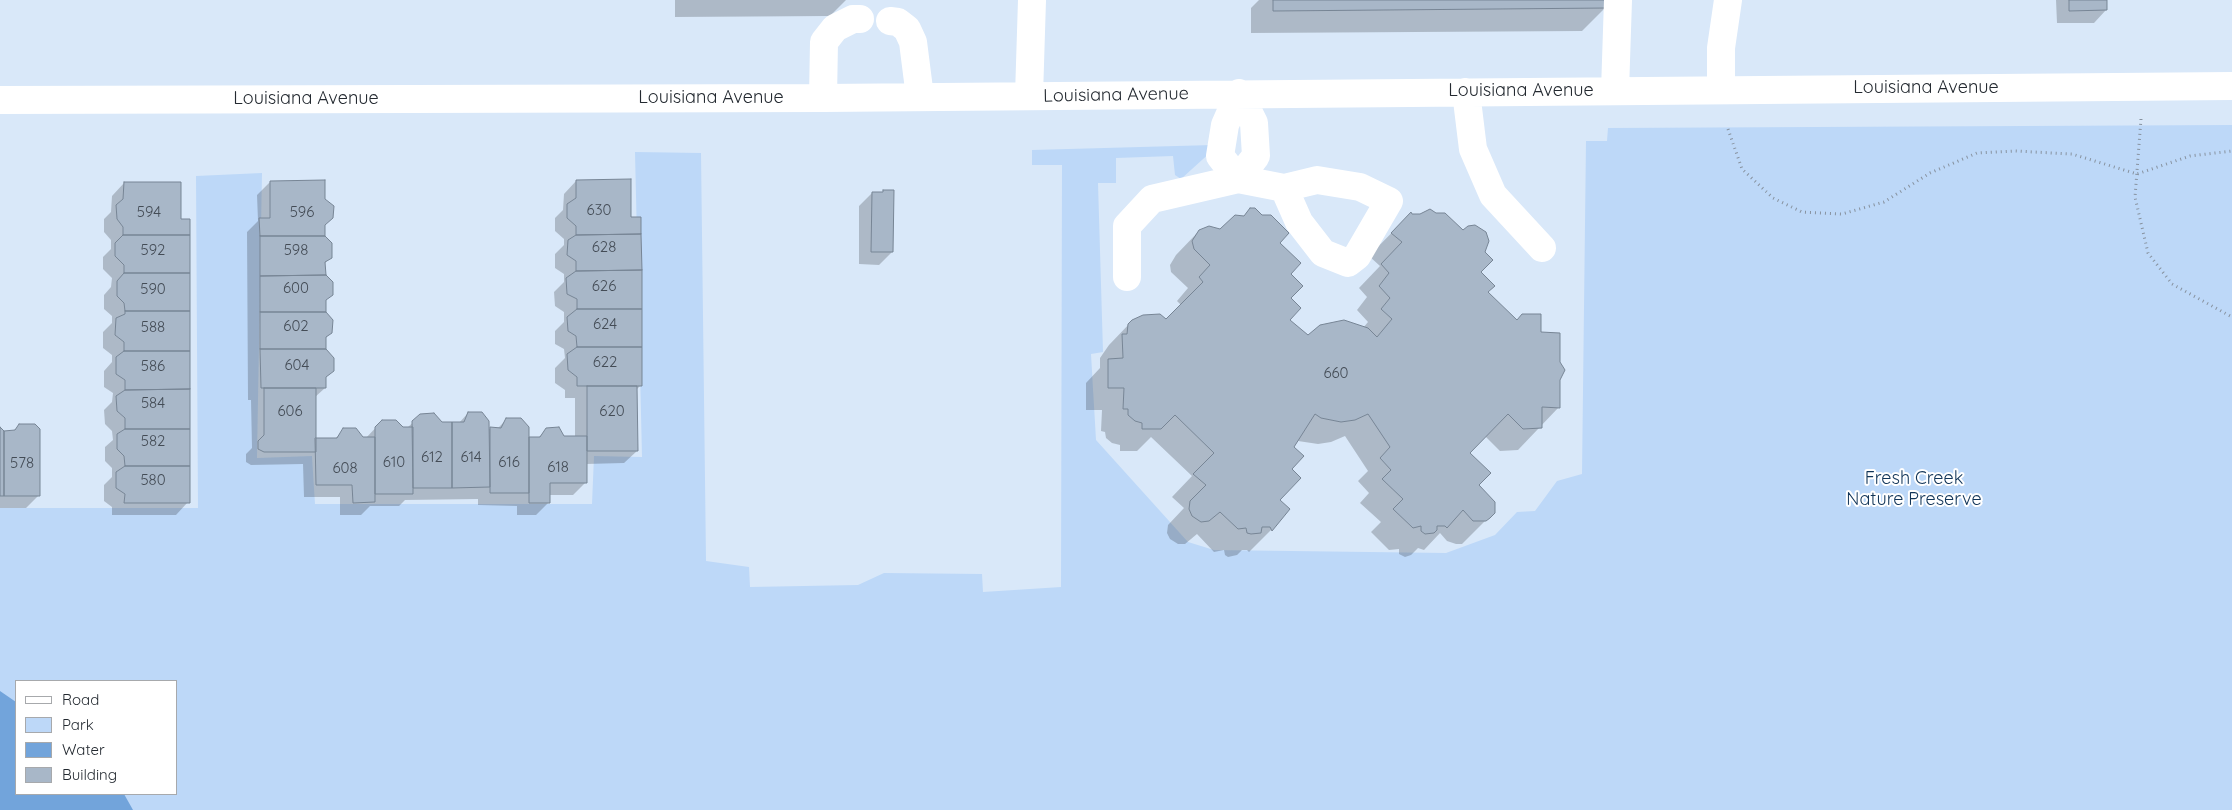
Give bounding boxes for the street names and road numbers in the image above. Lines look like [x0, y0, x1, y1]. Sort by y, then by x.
street label: Louisiana Avenue [1853, 77, 1999, 99]
street label: Louisiana Avenue [1448, 80, 1594, 102]
street label: Louisiana Avenue [1043, 83, 1189, 107]
street label: Louisiana Avenue [638, 87, 784, 109]
street label: Louisiana Avenue [233, 88, 379, 110]

